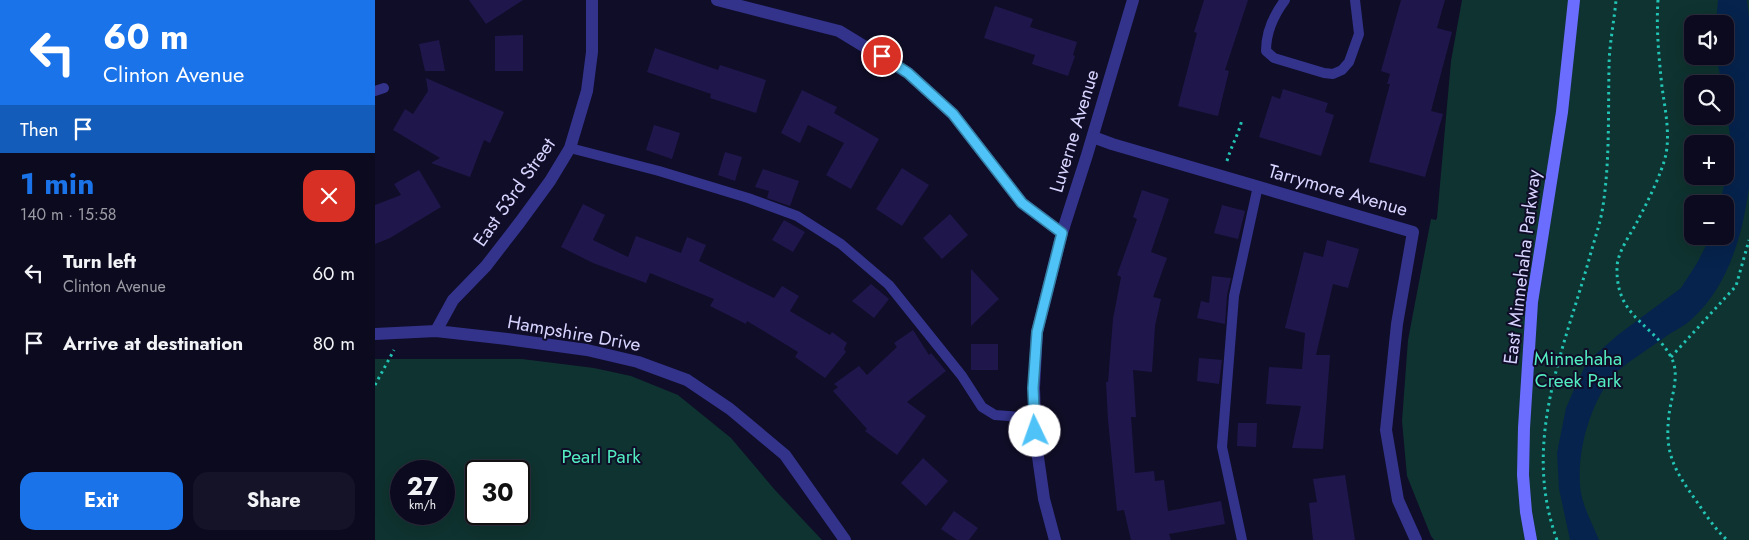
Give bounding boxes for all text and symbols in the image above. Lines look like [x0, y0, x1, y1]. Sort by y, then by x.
text: 60 m [103, 12, 189, 62]
map controls [1684, 15, 1734, 245]
button: sound [1684, 15, 1734, 65]
icon: left [20, 20, 85, 85]
pin [861, 35, 903, 77]
icon: arrive [868, 42, 896, 70]
text: Clinton Avenue [103, 58, 244, 90]
street label: Luverne Avenue [1042, 66, 1106, 196]
button: search [1684, 75, 1734, 125]
icon: arrive [69, 115, 97, 143]
text: Then [20, 116, 59, 143]
street label: East 53rd Street [467, 132, 562, 252]
button: + [1684, 135, 1734, 185]
street label: Tarrymore Avenue [1265, 157, 1411, 223]
text: 1 min [20, 162, 94, 205]
street label: East Minnehaha Parkway [1497, 167, 1547, 366]
button: close [303, 170, 355, 222]
button: − [1684, 195, 1734, 245]
text: 140 m · 15:58 [20, 203, 117, 226]
text: Turn left [63, 248, 136, 275]
icon: left [20, 259, 48, 287]
text: 60 m [312, 260, 355, 287]
text: Clinton Avenue [63, 275, 166, 298]
street label: Hampshire Drive [505, 308, 643, 358]
icon: arrive [20, 329, 48, 357]
text: Arrive at destination [63, 330, 243, 357]
text: 80 m [313, 330, 355, 357]
park label: Minnehaha Creek Park [1534, 345, 1622, 394]
position arrow [1008, 404, 1060, 456]
park label: Pearl Park [561, 443, 641, 470]
speed limit sign: 30 [465, 460, 530, 525]
text: 27 [407, 468, 438, 504]
button: Exit [20, 472, 183, 530]
button: Share [193, 472, 355, 530]
text: km/h [409, 496, 436, 514]

